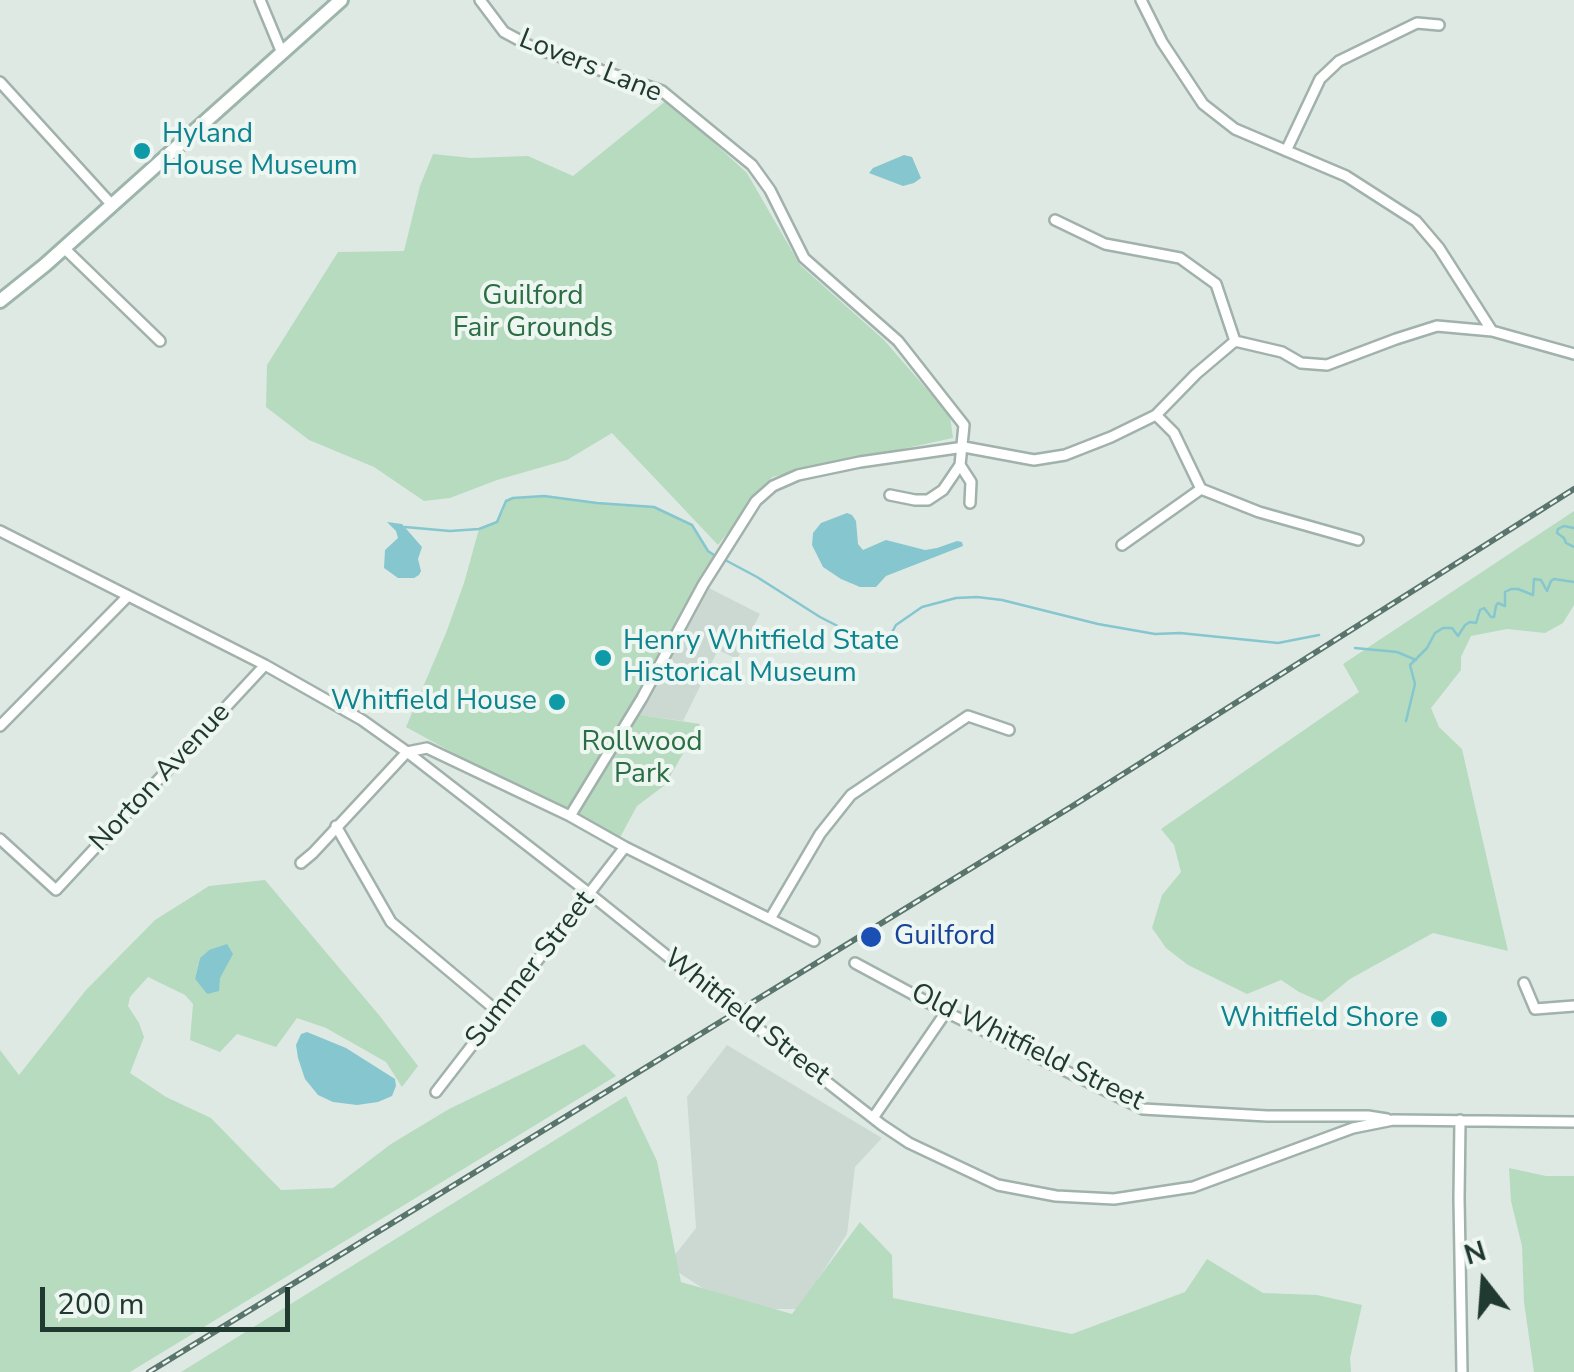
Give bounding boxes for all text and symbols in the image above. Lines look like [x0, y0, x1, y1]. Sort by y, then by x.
street label: Lovers Lane [514, 23, 666, 111]
place label: Hyland House Museum [162, 118, 358, 184]
marker: Hyland House Museum [131, 140, 153, 162]
park label: Guilford Fair Grounds [453, 280, 613, 346]
place label: Henry Whitfield State Historical Museum [623, 625, 899, 691]
marker: Henry Whitfield State Historical Museum [592, 647, 614, 669]
place label: Whitfield House [331, 685, 537, 719]
marker: Whitfield House [546, 691, 568, 713]
street label: Norton Avenue [84, 697, 238, 859]
park label: Rollwood Park [581, 726, 703, 792]
street label: Summer Street [459, 885, 603, 1055]
place label: Guilford [894, 920, 995, 954]
marker: Guilford [858, 924, 884, 950]
street label: Whitfield Street [656, 943, 836, 1093]
street label: Old Whitfield Street [905, 977, 1149, 1119]
place label: Whitfield Shore [1220, 1002, 1419, 1036]
marker: Whitfield Shore [1428, 1008, 1450, 1030]
north arrow [1434, 1232, 1534, 1332]
text: N [1460, 1232, 1491, 1275]
scale bar [45, 1267, 295, 1329]
text: 200 m [57, 1284, 144, 1325]

